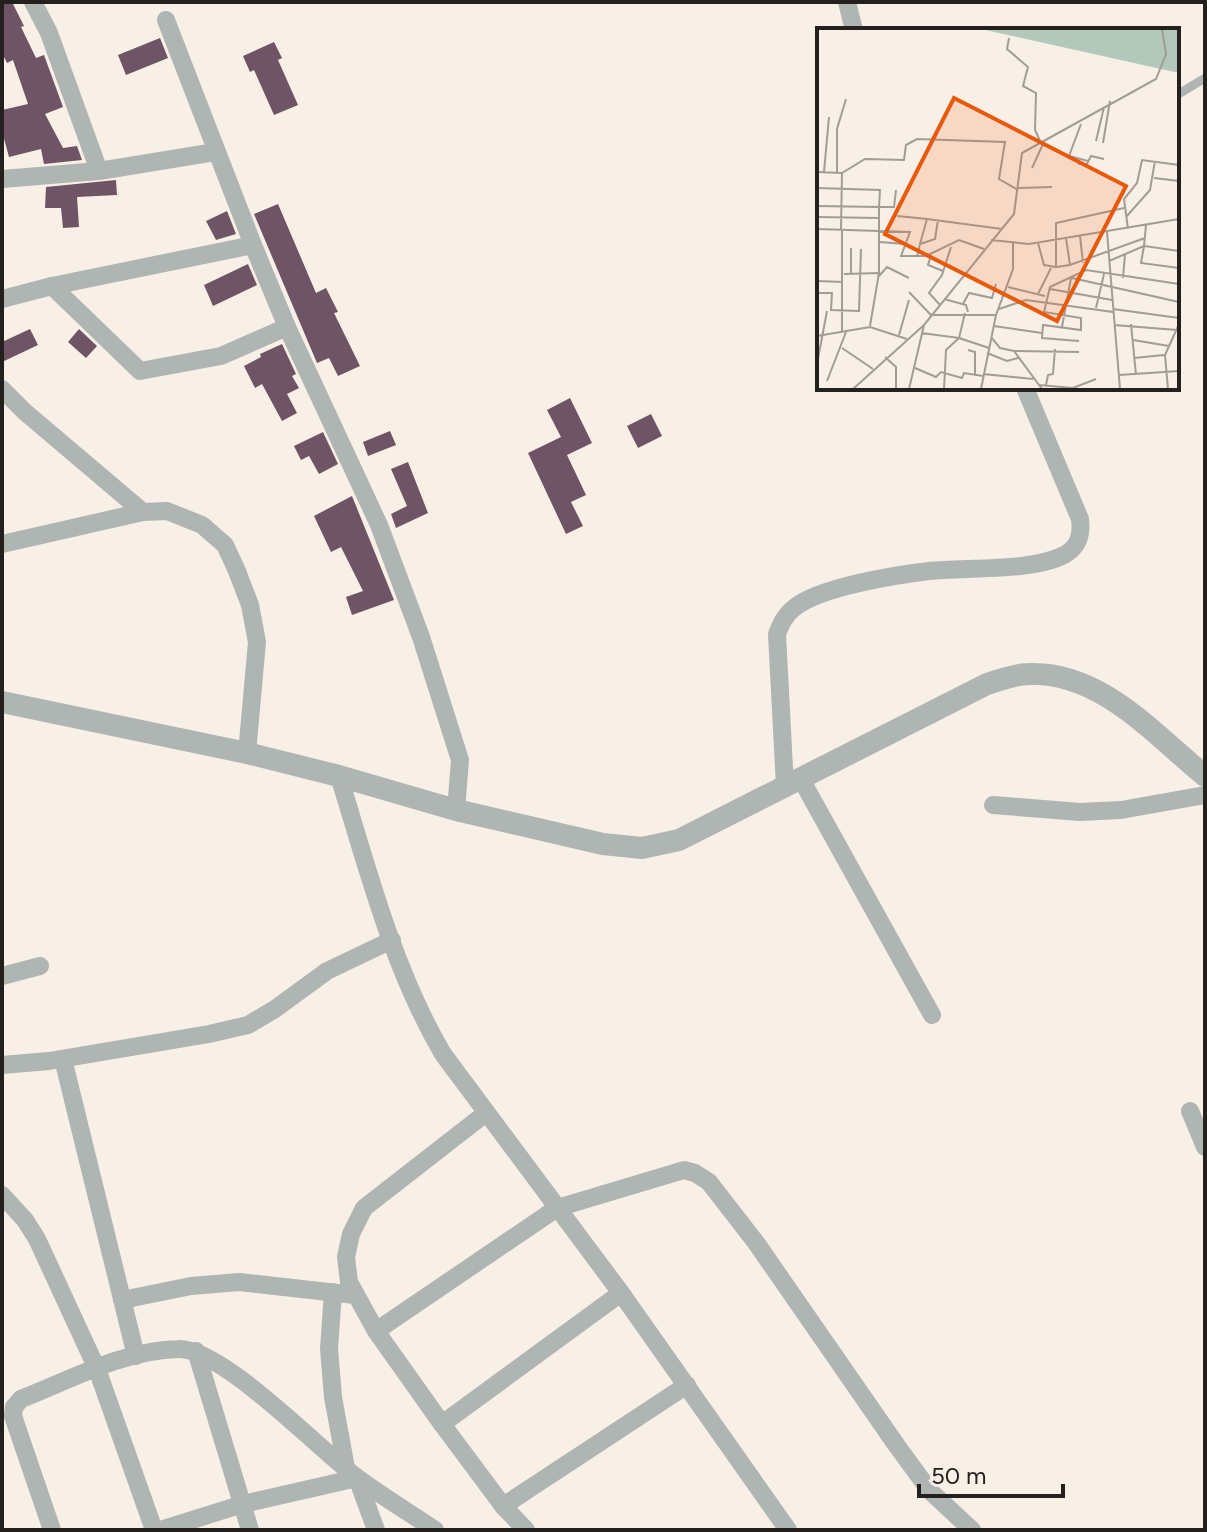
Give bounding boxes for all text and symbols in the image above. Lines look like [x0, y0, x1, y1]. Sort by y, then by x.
inset map [817, 28, 1179, 390]
scale bar [919, 1448, 1063, 1498]
text: 50 m [931, 1461, 987, 1490]

